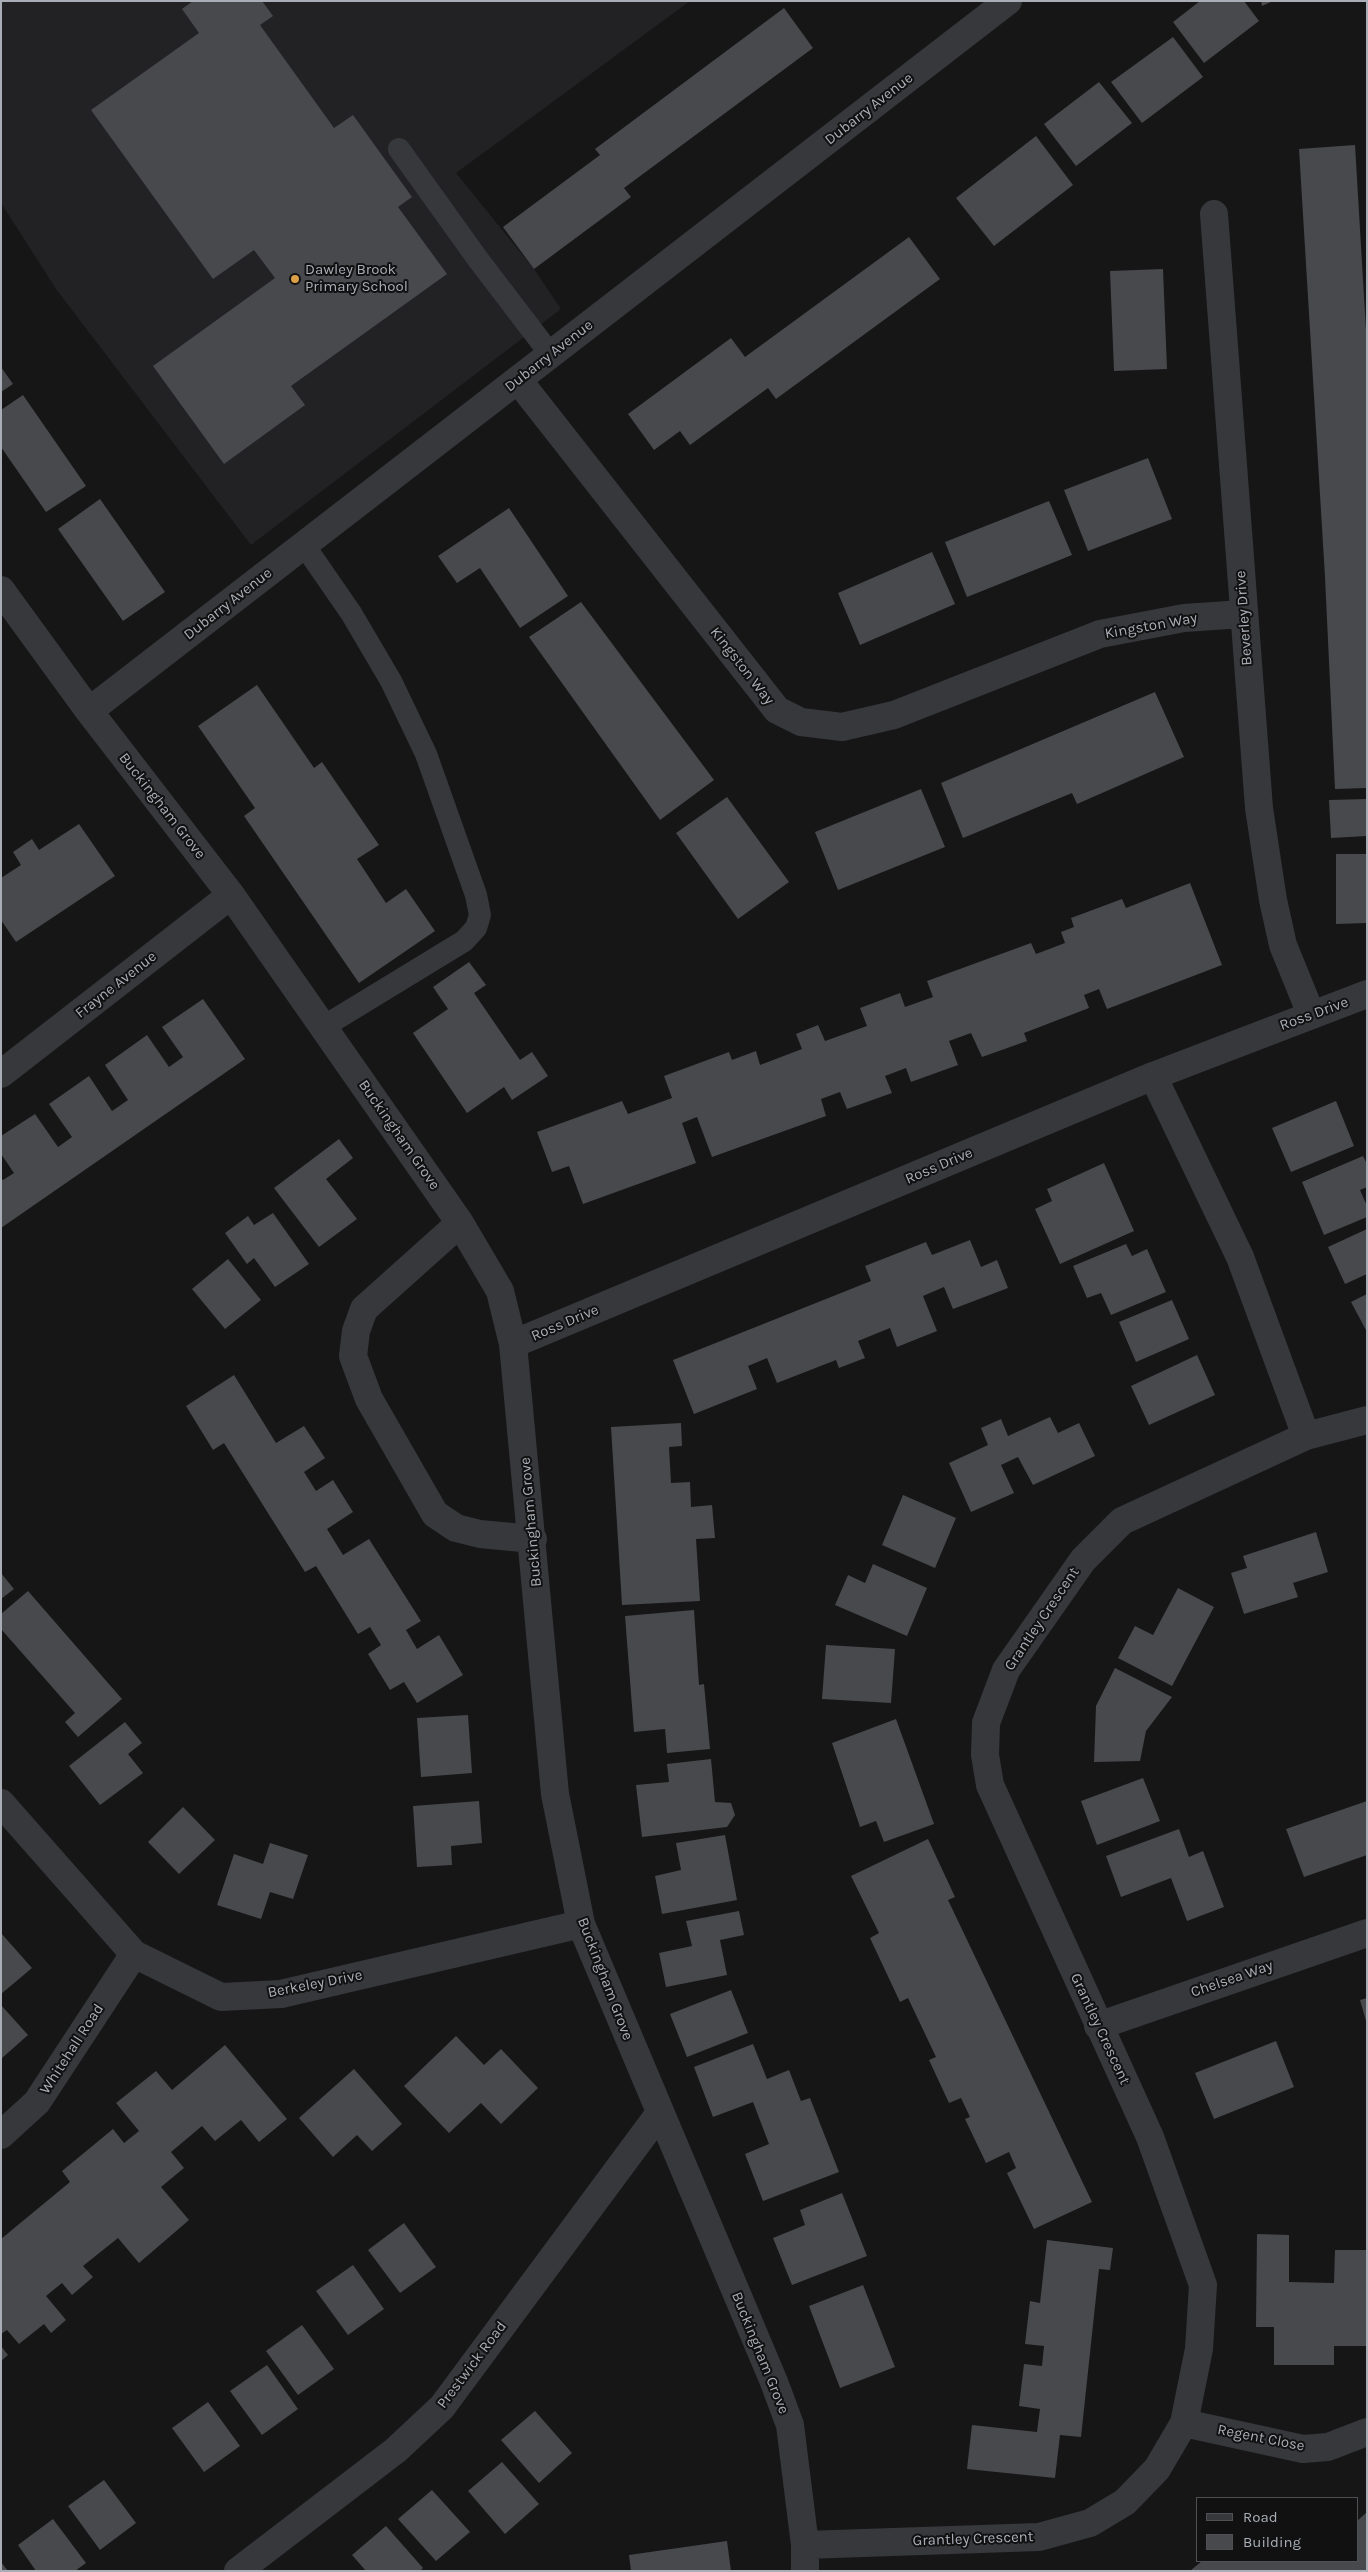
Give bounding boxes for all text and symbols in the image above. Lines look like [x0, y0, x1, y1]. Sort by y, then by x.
street label: Dubarry Avenue [821, 69, 917, 149]
place label: Dawley Brook Primary School [305, 261, 408, 296]
marker: Dawley Brook Primary School [289, 273, 301, 285]
street label: Dubarry Avenue [501, 316, 597, 396]
street label: Dubarry Avenue [180, 564, 276, 644]
street label: Beverley Drive [1232, 570, 1256, 666]
street label: Kingston Way [1103, 609, 1199, 643]
street label: Kingston Way [706, 624, 778, 708]
street label: Buckingham Grove [115, 749, 209, 863]
street label: Frayne Avenue [72, 948, 160, 1022]
street label: Ross Drive [1277, 993, 1351, 1035]
street label: Buckingham Grove [354, 1077, 444, 1193]
street label: Ross Drive [902, 1144, 976, 1188]
street label: Ross Drive [528, 1301, 602, 1345]
street label: Buckingham Grove [516, 1456, 546, 1588]
street label: Grantley Crescent [1001, 1564, 1083, 1674]
street label: Buckingham Grove [573, 1915, 637, 2043]
street label: Chelsea Way [1189, 1957, 1275, 2001]
street label: Berkeley Drive [266, 1966, 364, 2002]
street label: Grantley Crescent [1066, 1970, 1134, 2088]
street label: Whitehall Road [36, 2000, 108, 2098]
street label: Buckingham Grove [727, 2289, 793, 2417]
street label: Prestwick Road [433, 2318, 511, 2412]
street label: Regent Close [1216, 2421, 1306, 2455]
legend [1196, 2497, 1358, 2562]
text: Road [1243, 2508, 1278, 2526]
street label: Grantley Crescent [912, 2528, 1034, 2550]
text: Building [1243, 2533, 1301, 2551]

